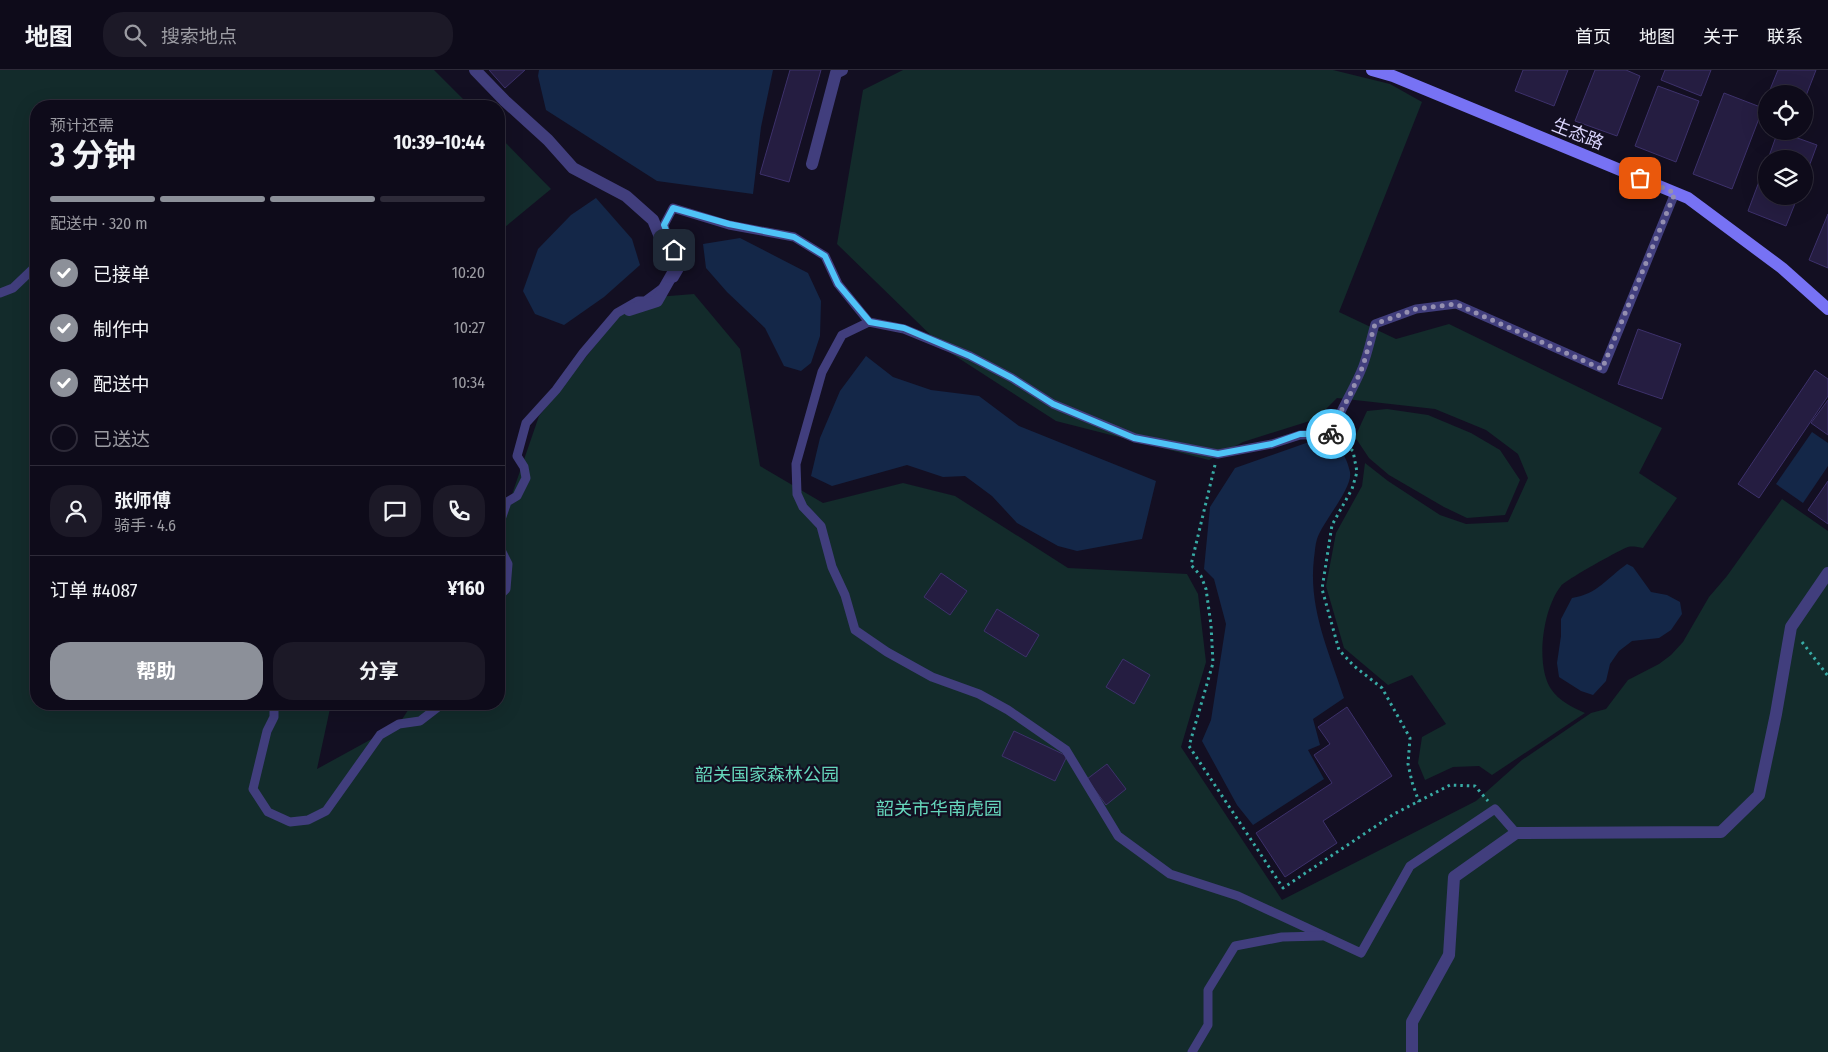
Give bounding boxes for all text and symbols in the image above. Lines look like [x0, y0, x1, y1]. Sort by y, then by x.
search box [103, 12, 453, 57]
icon: search [121, 21, 149, 49]
text: 地图 [25, 23, 73, 51]
text: 搜索地点 [161, 25, 237, 48]
text: 首页 [1575, 26, 1611, 48]
text: 地图 [1639, 26, 1675, 48]
text: 关于 [1703, 26, 1739, 48]
text: 联系 [1767, 26, 1803, 48]
map controls [1758, 85, 1813, 205]
button: locate [1758, 85, 1813, 140]
street label: 生态路 [1549, 114, 1607, 154]
text: 预计还需 [50, 116, 114, 135]
text: 10:39–10:44 [393, 131, 485, 154]
text: 3 分钟 [50, 136, 136, 174]
button: layers [1758, 150, 1813, 205]
pin [1619, 157, 1661, 199]
icon: bag [1626, 164, 1654, 192]
text: 配送中 · 320 m [50, 214, 147, 233]
pin [653, 229, 695, 271]
icon: home [660, 236, 688, 264]
icon: check [50, 259, 78, 287]
text: 已接单 [93, 263, 150, 286]
text: 10:20 [452, 263, 485, 282]
icon: check [50, 314, 78, 342]
text: 制作中 [93, 318, 150, 341]
text: 10:27 [454, 318, 485, 337]
icon: check [50, 369, 78, 397]
text: 配送中 [93, 373, 150, 396]
text: 10:34 [452, 373, 485, 392]
courier [1306, 409, 1356, 459]
icon: bike [1317, 420, 1345, 448]
text: 已送达 [93, 428, 150, 451]
button: person [50, 485, 102, 537]
button: chat [369, 485, 421, 537]
button: phone [433, 485, 485, 537]
text: 张师傅 [114, 489, 171, 512]
text: 骑手 · 4.6 [114, 516, 176, 535]
text: ¥160 [447, 577, 485, 600]
text: 订单 #4087 [50, 579, 137, 602]
button: 帮助 [50, 642, 263, 700]
button: 分享 [273, 642, 485, 700]
park label: 韶关国家森林公园 [695, 764, 839, 786]
park label: 韶关市华南虎园 [876, 798, 1002, 820]

